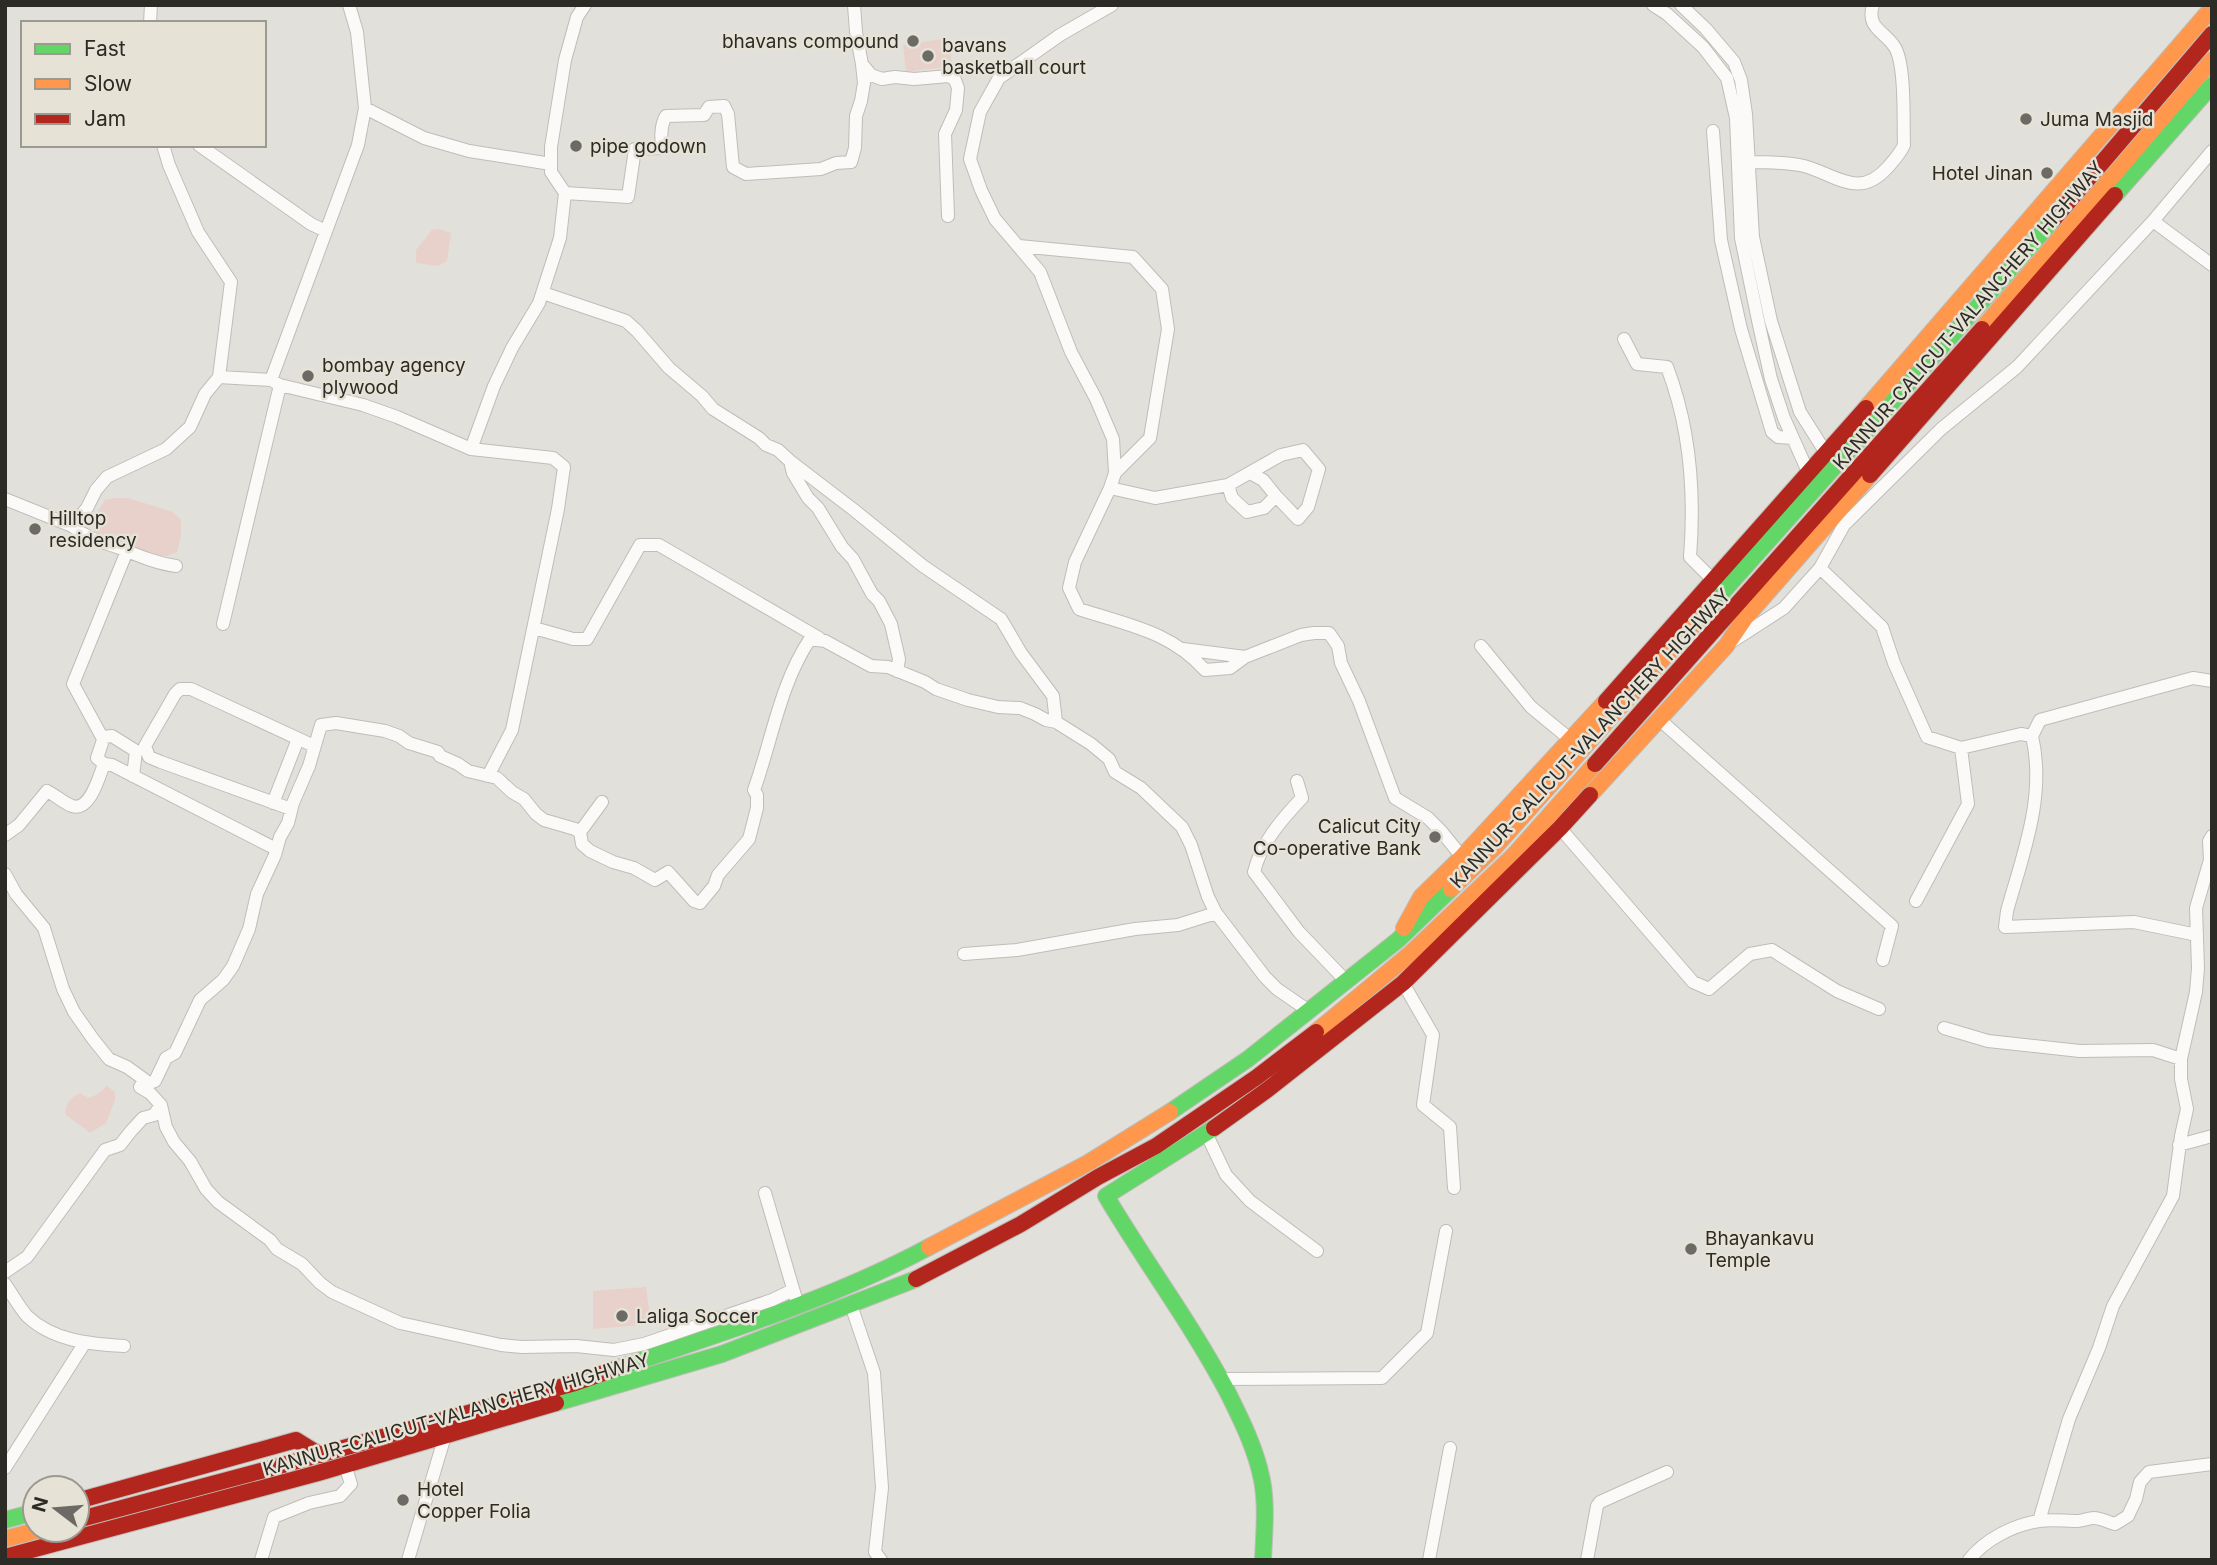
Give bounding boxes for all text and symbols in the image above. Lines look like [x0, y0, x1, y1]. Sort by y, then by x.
legend [21, 21, 266, 147]
place label: bhavans compound [722, 30, 899, 53]
marker: bhavans compound [905, 33, 921, 49]
place label: bavans basketball court [942, 34, 1086, 79]
text: Fast [84, 36, 126, 61]
marker: bavans basketball court [920, 48, 936, 64]
text: Slow [84, 71, 132, 96]
text: Jam [84, 106, 126, 131]
place label: Juma Masjid [2040, 108, 2153, 131]
marker: Juma Masjid [2018, 111, 2034, 127]
place label: pipe godown [590, 135, 707, 158]
marker: pipe godown [568, 138, 584, 154]
street label: KANNUR-CALICUT-VALANCHERY HIGHWAY [1828, 156, 2109, 474]
place label: Hotel Jinan [1932, 162, 2033, 185]
marker: Hotel Jinan [2039, 165, 2055, 181]
place label: bombay agency plywood [322, 354, 466, 399]
marker: bombay agency plywood [300, 368, 316, 384]
place label: Hilltop residency [49, 507, 137, 552]
marker: Hilltop residency [27, 521, 43, 537]
street label: KANNUR-CALICUT-VALANCHERY HIGHWAY [1445, 584, 1736, 893]
place label: Calicut City Co-operative Bank [1253, 815, 1422, 860]
marker: Calicut City Co-operative Bank [1427, 829, 1443, 845]
place label: Bhayankavu Temple [1705, 1227, 1814, 1272]
marker: Bhayankavu Temple [1683, 1241, 1699, 1257]
place label: Laliga Soccer [636, 1305, 758, 1328]
marker: Laliga Soccer [614, 1308, 630, 1324]
street label: KANNUR-CALICUT-VALANCHERY HIGHWAY [260, 1348, 652, 1481]
north arrow [21, 1474, 91, 1544]
place label: Hotel Copper Folia [417, 1478, 531, 1523]
marker: Hotel Copper Folia [395, 1492, 411, 1508]
text: N [27, 1494, 53, 1515]

